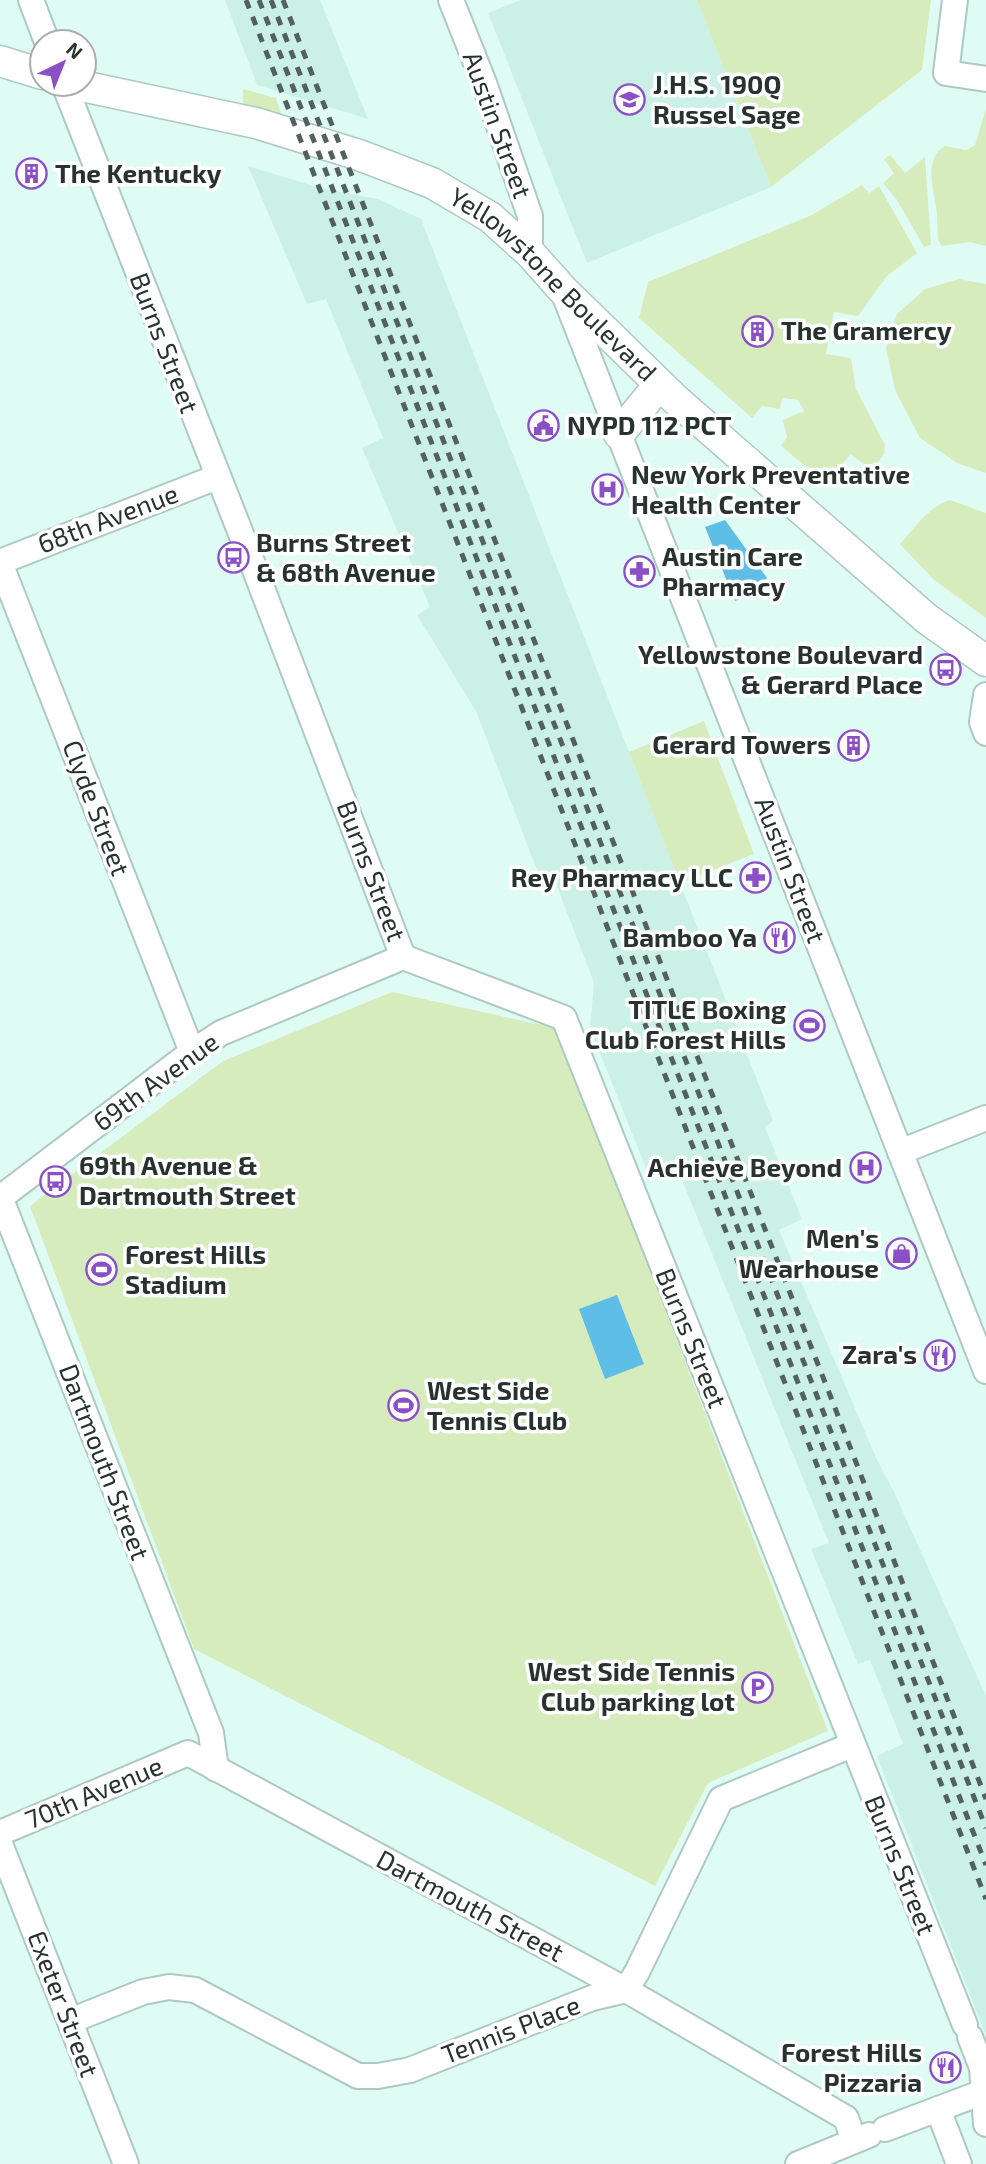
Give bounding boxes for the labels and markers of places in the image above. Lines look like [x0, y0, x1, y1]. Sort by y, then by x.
place label: J.H.S. 190Q Russel Sage [653, 68, 801, 129]
school or university icon: J.H.S. 190Q Russel Sage [613, 83, 647, 117]
building icon: The Kentucky [15, 157, 49, 191]
place label: The Kentucky [55, 157, 222, 189]
building icon: The Gramercy [741, 314, 775, 348]
place label: The Gramercy [781, 314, 952, 346]
public building icon: NYPD 112 PCT [527, 409, 561, 443]
place label: NYPD 112 PCT [567, 409, 732, 440]
place label: New York Preventative Health Center [631, 458, 910, 519]
hospital icon: New York Preventative Health Center [591, 473, 625, 507]
place label: Burns Street & 68th Avenue [256, 526, 436, 587]
place label: Austin Care Pharmacy [662, 540, 803, 602]
bus stop icon: Burns Street & 68th Avenue [216, 541, 250, 575]
pharmacy icon: Austin Care Pharmacy [622, 555, 656, 589]
place label: Yellowstone Boulevard & Gerard Place [638, 638, 923, 699]
bus stop icon: Yellowstone Boulevard & Gerard Place [929, 653, 963, 687]
place label: Gerard Towers [652, 728, 831, 759]
building icon: Gerard Towers [837, 728, 871, 762]
place label: Rey Pharmacy LLC [511, 861, 733, 893]
pharmacy icon: Rey Pharmacy LLC [739, 861, 773, 895]
place label: Bamboo Ya [623, 921, 757, 952]
restaurant icon: Bamboo Ya [763, 921, 797, 955]
place label: TITLE Boxing Club Forest Hills [585, 993, 786, 1054]
sports icon: TITLE Boxing Club Forest Hills [792, 1008, 826, 1042]
place label: 69th Avenue & Dartmouth Street [79, 1149, 296, 1210]
place label: Achieve Beyond [648, 1151, 842, 1183]
hospital icon: Achieve Beyond [848, 1151, 882, 1185]
bus stop icon: 69th Avenue & Dartmouth Street [39, 1164, 73, 1198]
place label: Men's Wearhouse [739, 1222, 879, 1283]
shop icon: Men's Wearhouse [885, 1237, 919, 1271]
place label: Forest Hills Stadium [125, 1238, 266, 1299]
sports icon: Forest Hills Stadium [85, 1253, 119, 1287]
place label: Zara's [842, 1338, 917, 1369]
restaurant icon: Zara's [923, 1338, 957, 1372]
place label: West Side Tennis Club [427, 1374, 567, 1435]
sports icon: West Side Tennis Club [387, 1389, 421, 1423]
place label: West Side Tennis Club parking lot [528, 1655, 735, 1716]
parking icon: West Side Tennis Club parking lot [741, 1670, 775, 1704]
place label: Forest Hills Pizzaria [781, 2036, 922, 2097]
restaurant icon: Forest Hills Pizzaria [928, 2051, 962, 2085]

